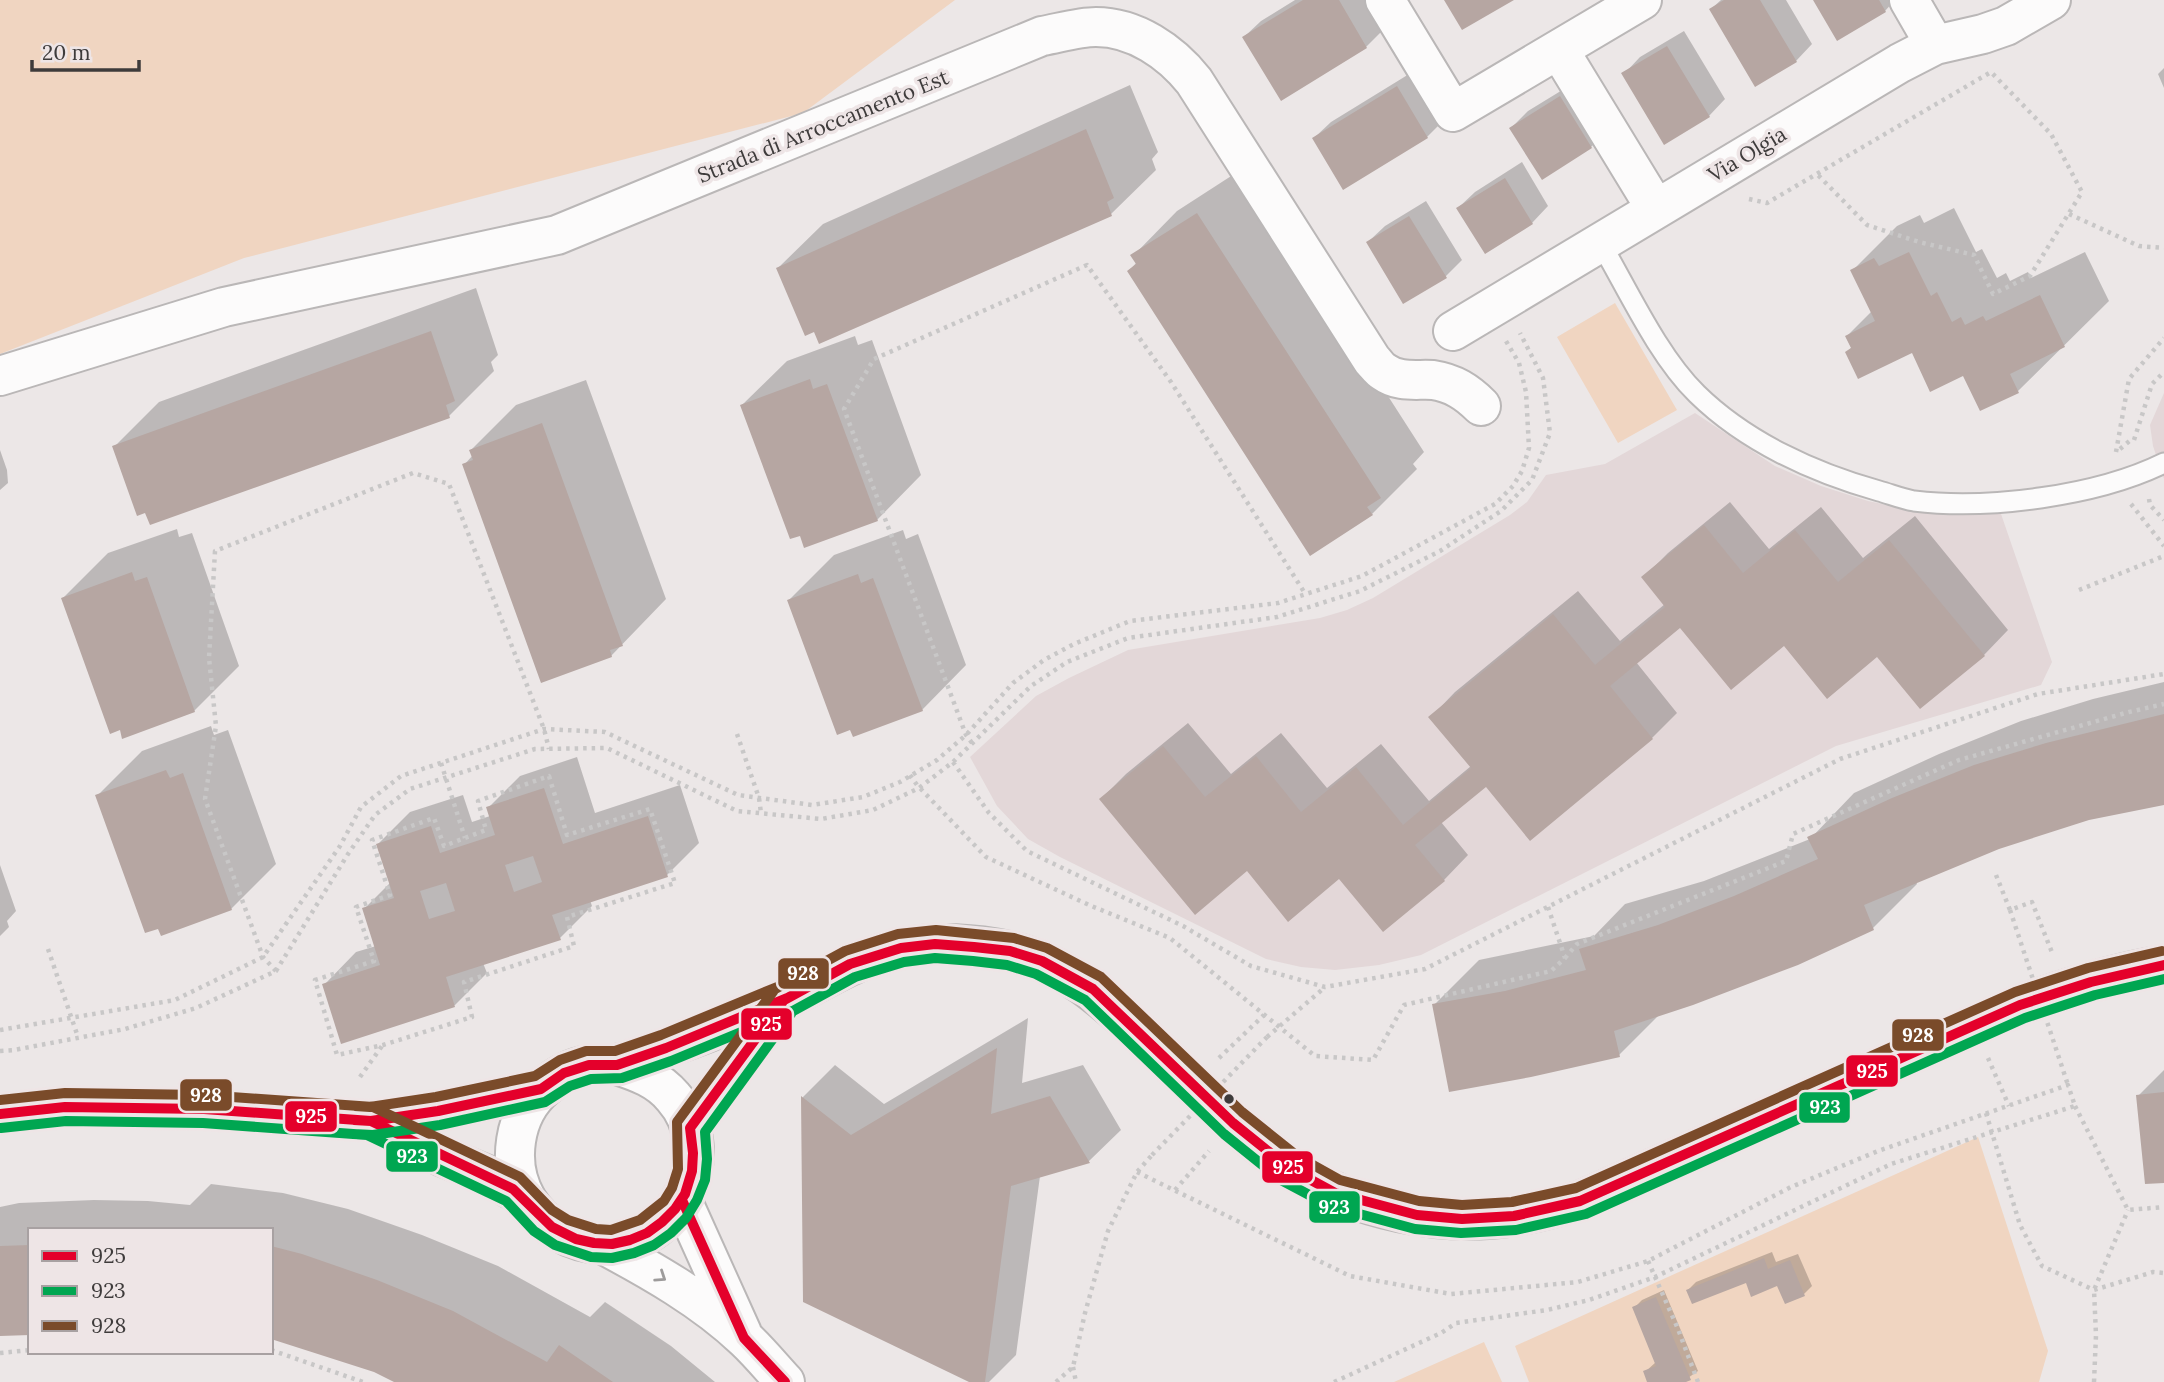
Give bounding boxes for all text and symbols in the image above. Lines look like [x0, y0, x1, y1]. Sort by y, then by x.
scale bar [32, 28, 138, 72]
text: 20 m [42, 39, 91, 66]
street label: Strada di Arroccamento Est [693, 63, 953, 189]
street label: Via Olgia [1702, 120, 1791, 188]
line badge: 928 [777, 957, 830, 990]
text: 928 [787, 961, 819, 985]
line badge: 925 [740, 1007, 793, 1041]
text: 925 [750, 1012, 782, 1036]
line badge: 928 [1891, 1018, 1945, 1052]
text: 928 [1902, 1023, 1934, 1047]
line badge: 925 [1845, 1054, 1899, 1088]
text: 925 [1856, 1059, 1888, 1083]
line badge: 928 [179, 1078, 233, 1112]
text: 928 [190, 1083, 222, 1107]
line badge: 923 [1798, 1091, 1851, 1124]
unlabelled marker [1222, 1092, 1236, 1106]
text: 923 [1809, 1095, 1841, 1119]
line badge: 925 [284, 1100, 338, 1133]
text: 925 [295, 1104, 327, 1128]
line badge: 923 [385, 1140, 439, 1173]
text: 923 [396, 1144, 428, 1168]
line badge: 925 [1261, 1150, 1314, 1184]
text: 925 [1272, 1155, 1304, 1179]
line badge: 923 [1308, 1190, 1361, 1224]
text: 923 [1318, 1195, 1350, 1219]
legend [28, 1228, 273, 1354]
text: 925 [91, 1242, 126, 1269]
one-way arrow [653, 1269, 666, 1281]
text: 923 [91, 1277, 126, 1304]
text: 928 [91, 1312, 126, 1339]

